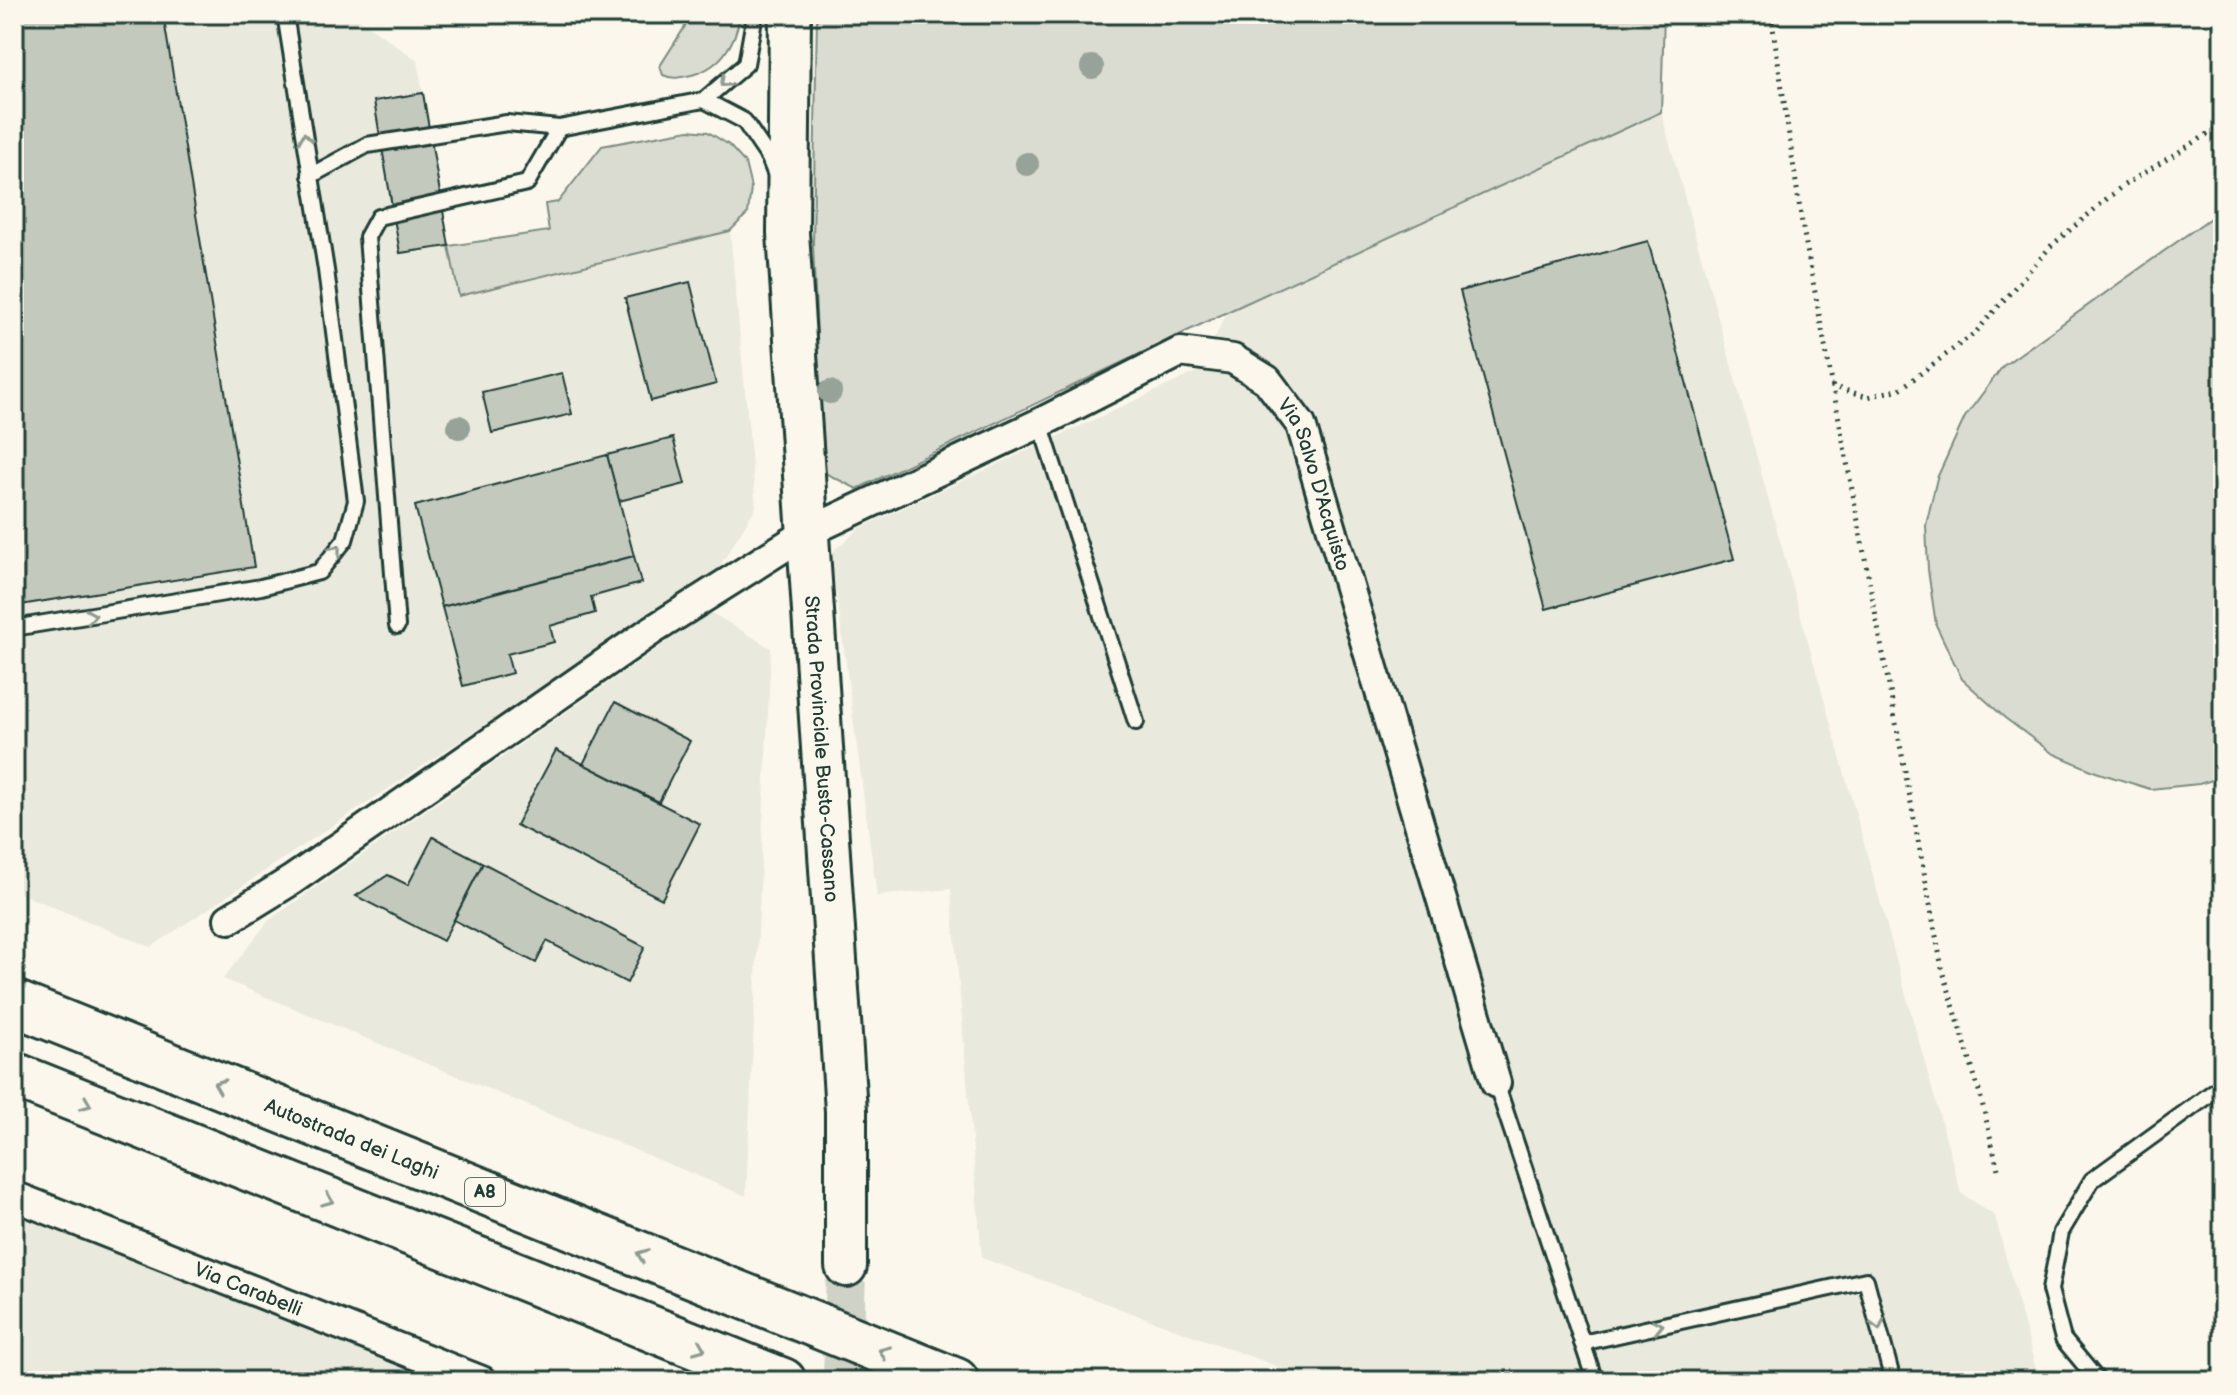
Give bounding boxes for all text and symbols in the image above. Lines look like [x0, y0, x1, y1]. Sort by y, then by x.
one-way arrow [720, 72, 735, 87]
one-way arrow [297, 131, 314, 145]
street label: Via Salvo D'Acquisto [1272, 394, 1355, 574]
one-way arrow [327, 544, 341, 559]
street label: Strada Provinciale Busto-Cassano [799, 595, 843, 903]
one-way arrow [84, 608, 98, 625]
one-way arrow [213, 1078, 227, 1095]
one-way arrow [78, 1094, 92, 1111]
street label: Autostrada dei Laghi [261, 1094, 442, 1185]
road number: A8 [465, 1178, 505, 1206]
one-way arrow [320, 1190, 334, 1207]
one-way arrow [636, 1248, 650, 1265]
street label: Via Carabelli [190, 1257, 306, 1322]
one-way arrow [1651, 1318, 1665, 1335]
one-way arrow [1869, 1318, 1886, 1332]
one-way arrow [692, 1338, 706, 1355]
one-way arrow [878, 1345, 892, 1362]

